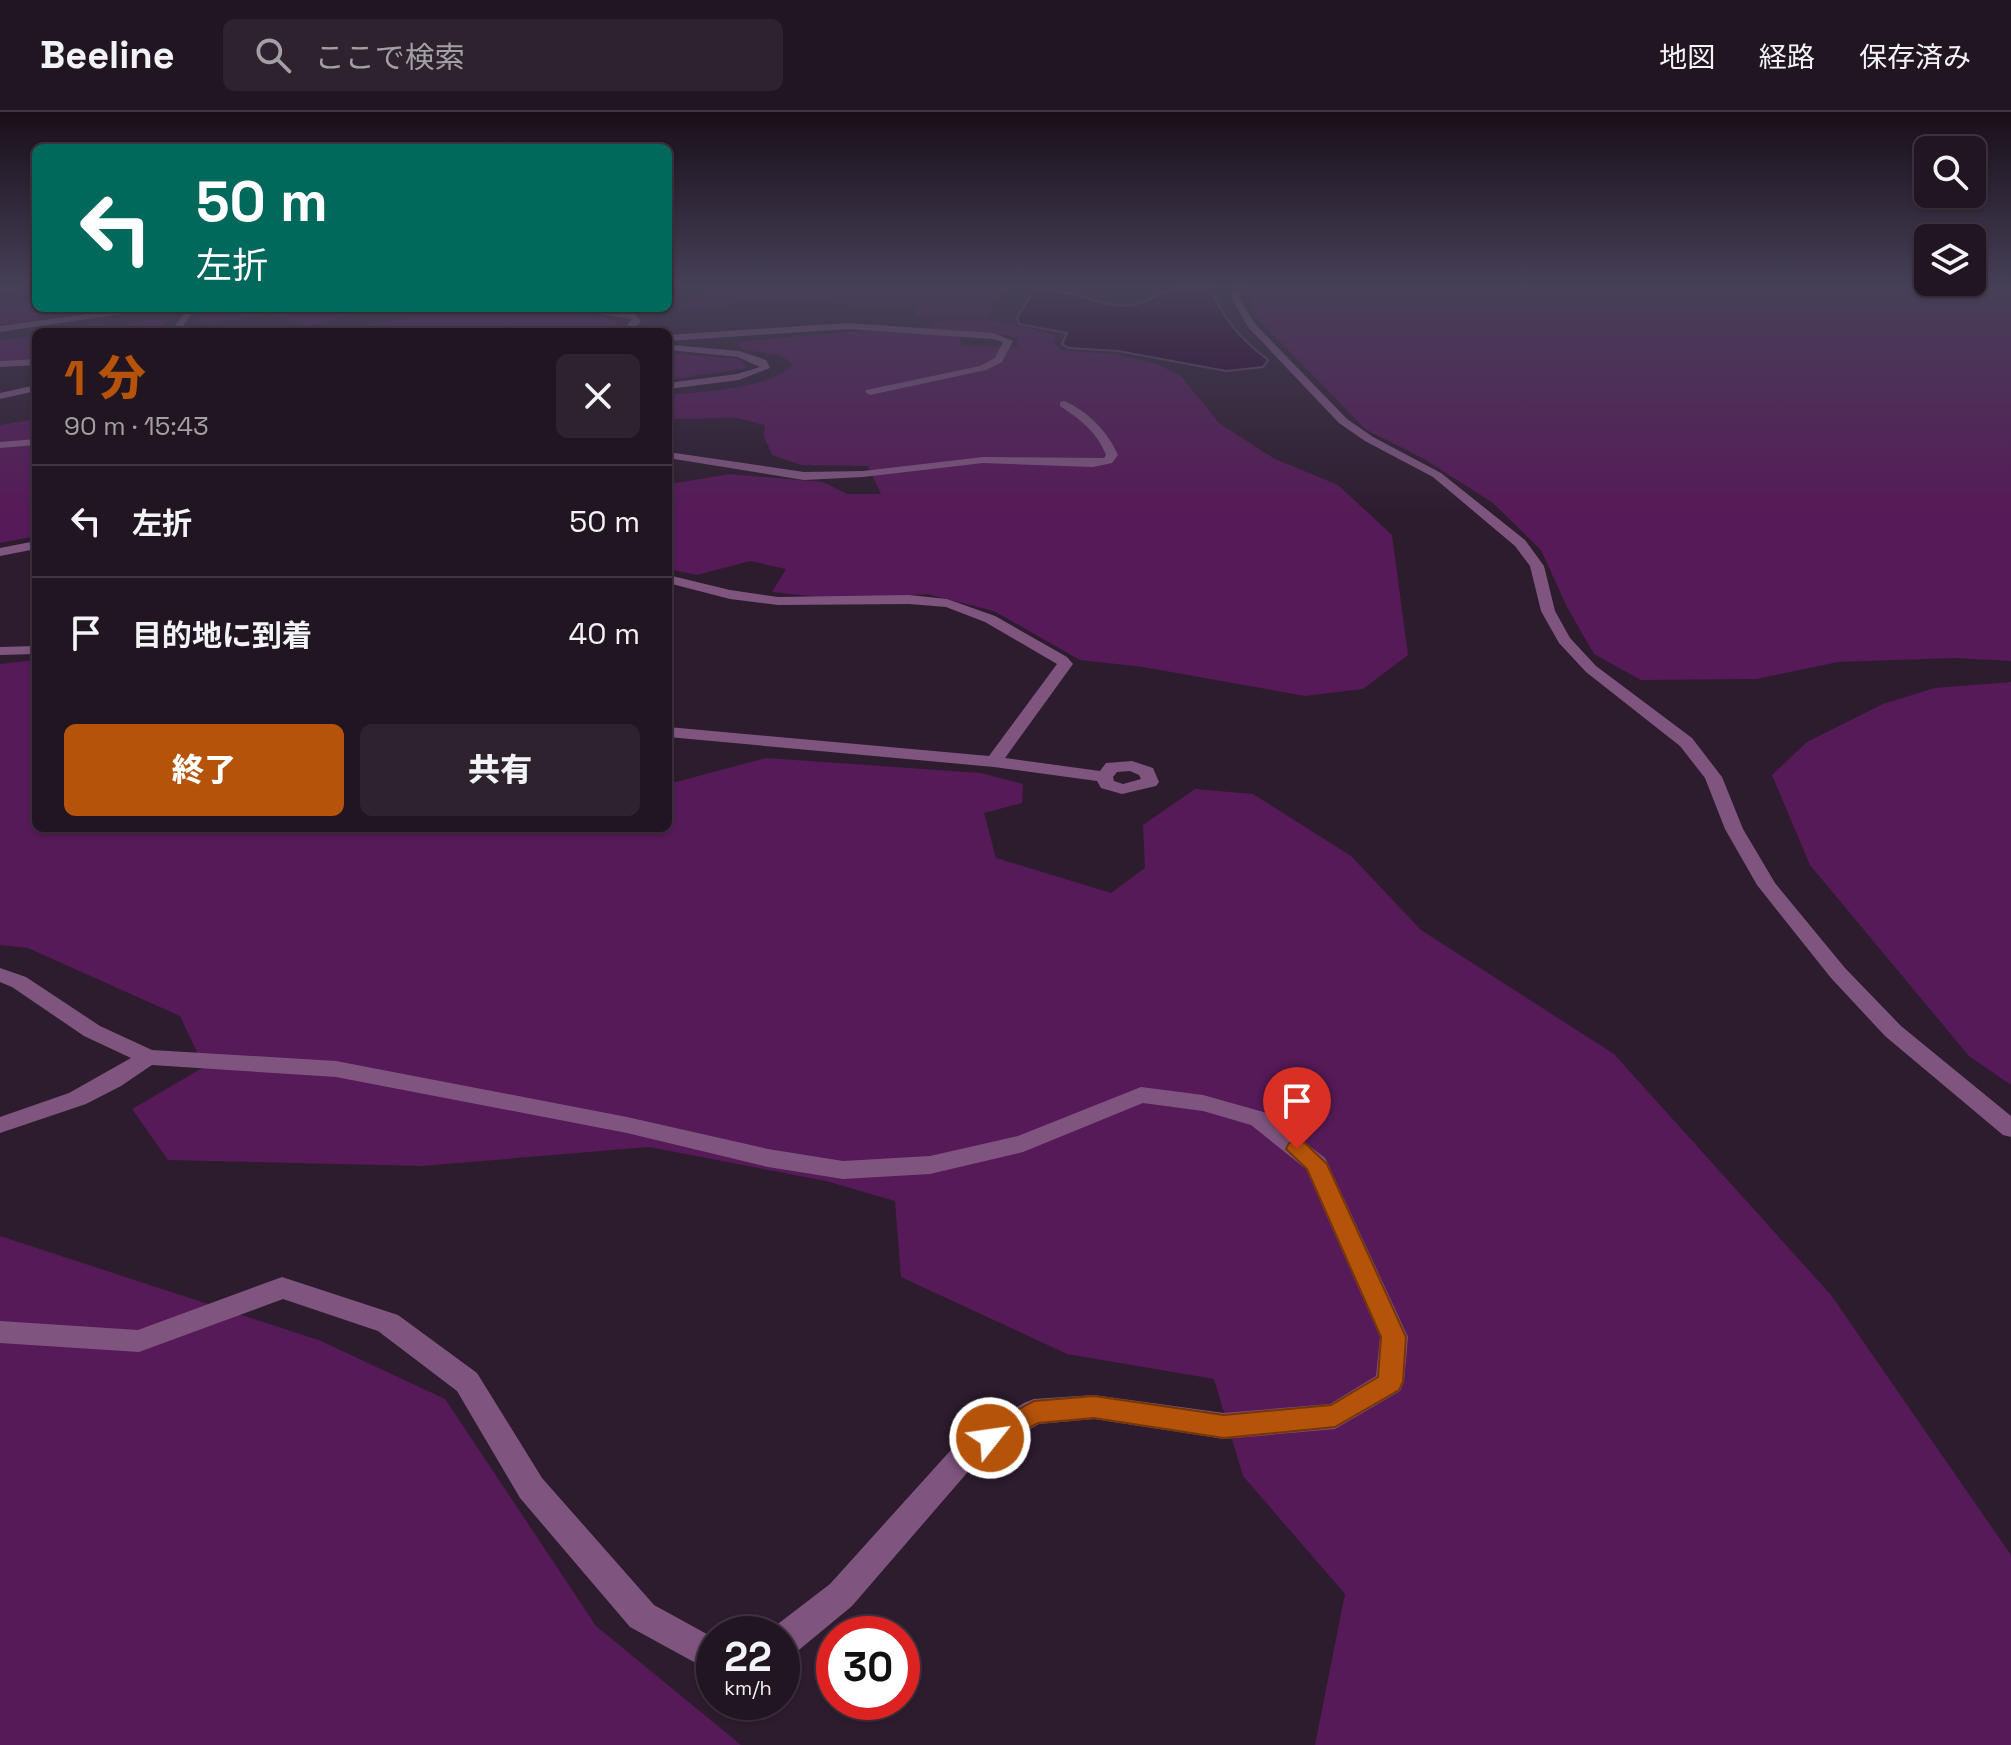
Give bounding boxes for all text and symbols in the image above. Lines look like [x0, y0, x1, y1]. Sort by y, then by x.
search box [223, 19, 783, 91]
text: Beeline [40, 31, 175, 79]
icon: search [251, 33, 295, 77]
text: ここで検索 [315, 38, 465, 77]
text: 地図 [1659, 39, 1715, 75]
text: 経路 [1759, 39, 1815, 75]
text: 保存済み [1859, 39, 1971, 75]
map controls [1914, 136, 1986, 296]
button: search [1914, 136, 1986, 208]
text: 50 m [196, 166, 328, 237]
icon: left [64, 176, 168, 280]
button: layers [1914, 224, 1986, 296]
text: 左折 [196, 243, 268, 289]
text: 1 分 [64, 348, 146, 409]
button: close [556, 354, 640, 438]
text: 90 m · 15:43 [64, 409, 209, 443]
icon: left [64, 499, 108, 543]
text: 50 m [569, 502, 640, 541]
text: 左折 [132, 504, 192, 543]
icon: arrive [64, 611, 108, 655]
text: 40 m [569, 614, 640, 653]
text: 目的地に到着 [132, 616, 312, 655]
button: 終了 [64, 724, 344, 816]
button: 共有 [360, 724, 640, 816]
pin [1263, 1067, 1331, 1149]
icon: arrive [1275, 1079, 1319, 1123]
position arrow [948, 1396, 1032, 1480]
speed limit sign: 30 [816, 1616, 920, 1720]
text: 22 [724, 1632, 772, 1683]
text: km/h [724, 1675, 772, 1701]

